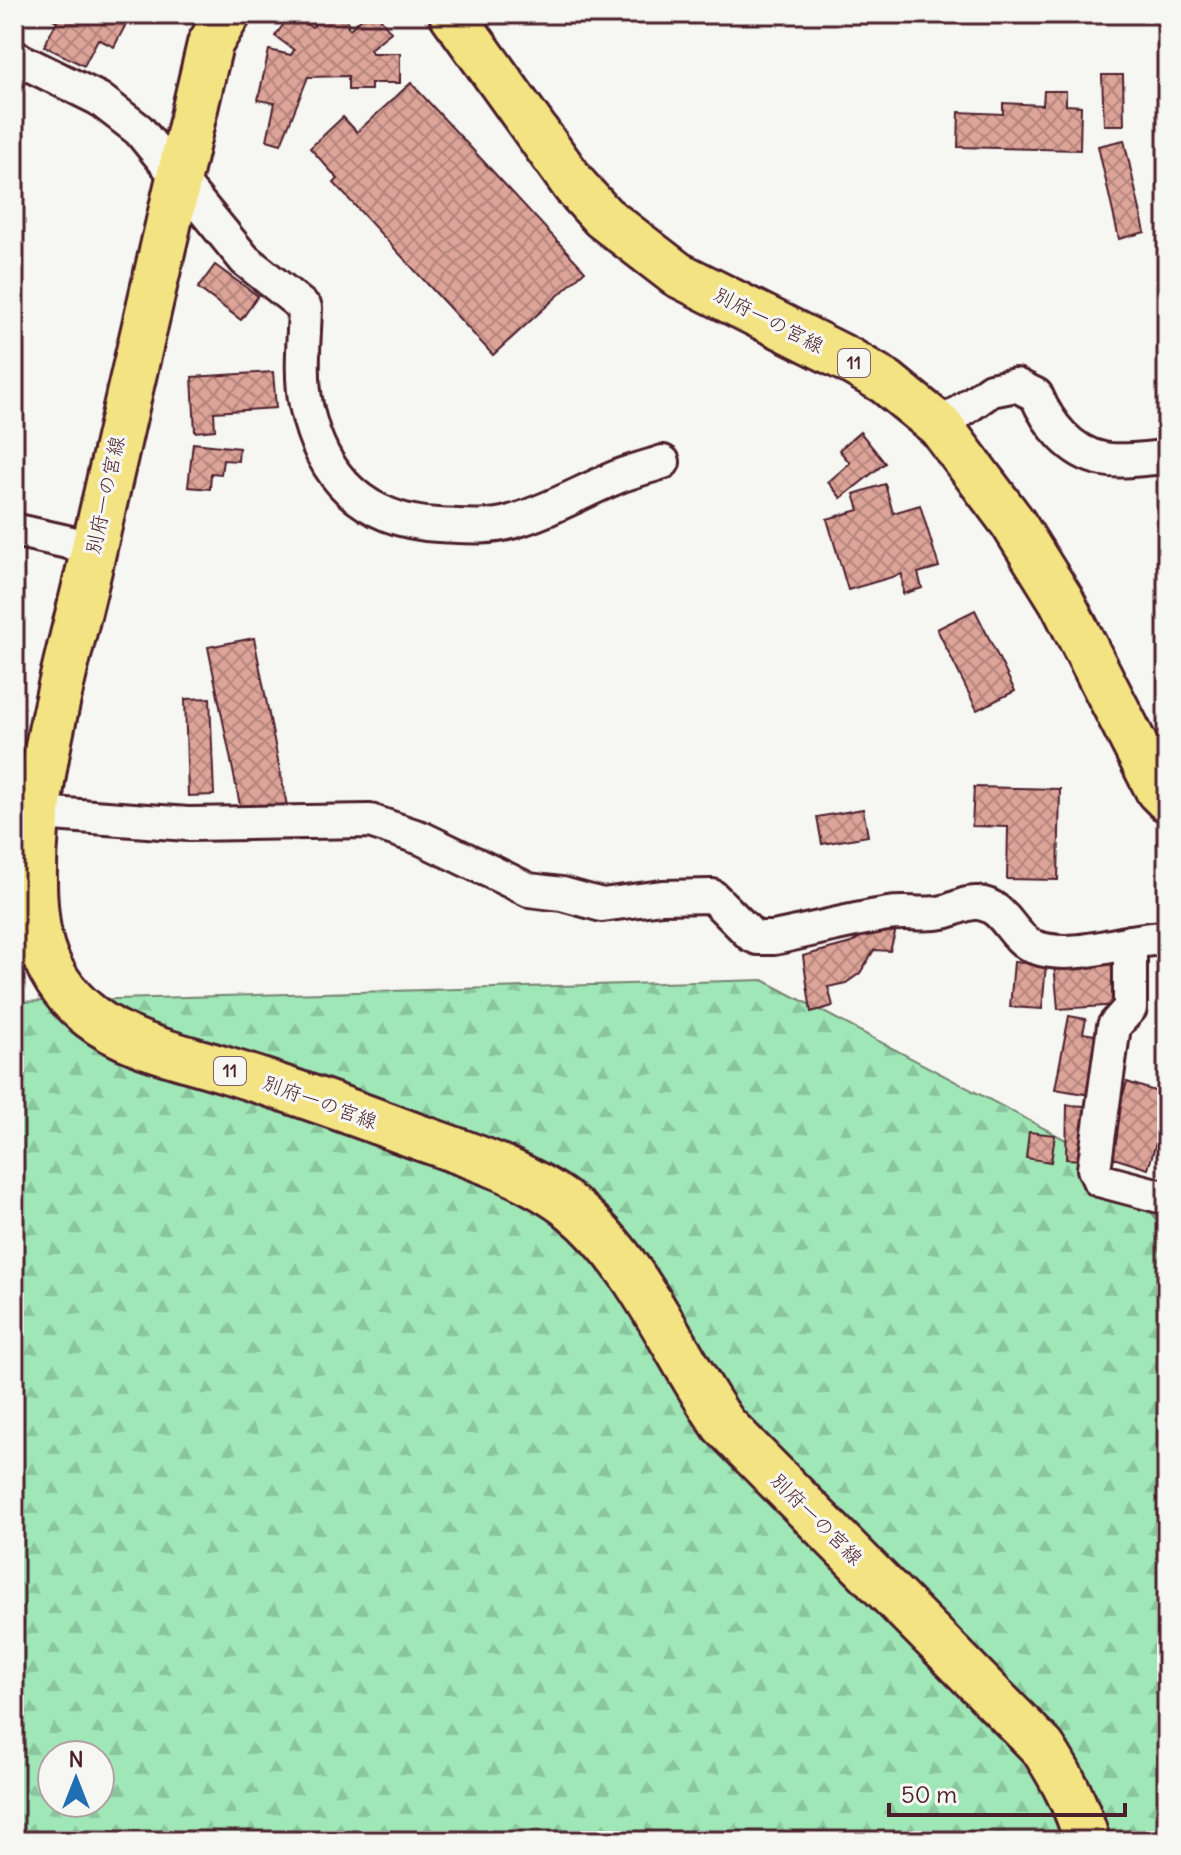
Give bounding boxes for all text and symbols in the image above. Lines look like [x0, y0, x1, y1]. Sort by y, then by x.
street label: 別府一の宮線 [710, 281, 828, 358]
road number: 11 [838, 349, 870, 377]
street label: 別府一の宮線 [80, 434, 129, 556]
road number: 11 [214, 1057, 246, 1085]
street label: 別府一の宮線 [260, 1069, 381, 1134]
street label: 別府一の宮線 [766, 1467, 869, 1570]
north arrow [36, 1739, 116, 1819]
text: N [68, 1745, 84, 1773]
scale bar [889, 1767, 1125, 1817]
text: 50 m [901, 1779, 957, 1809]

